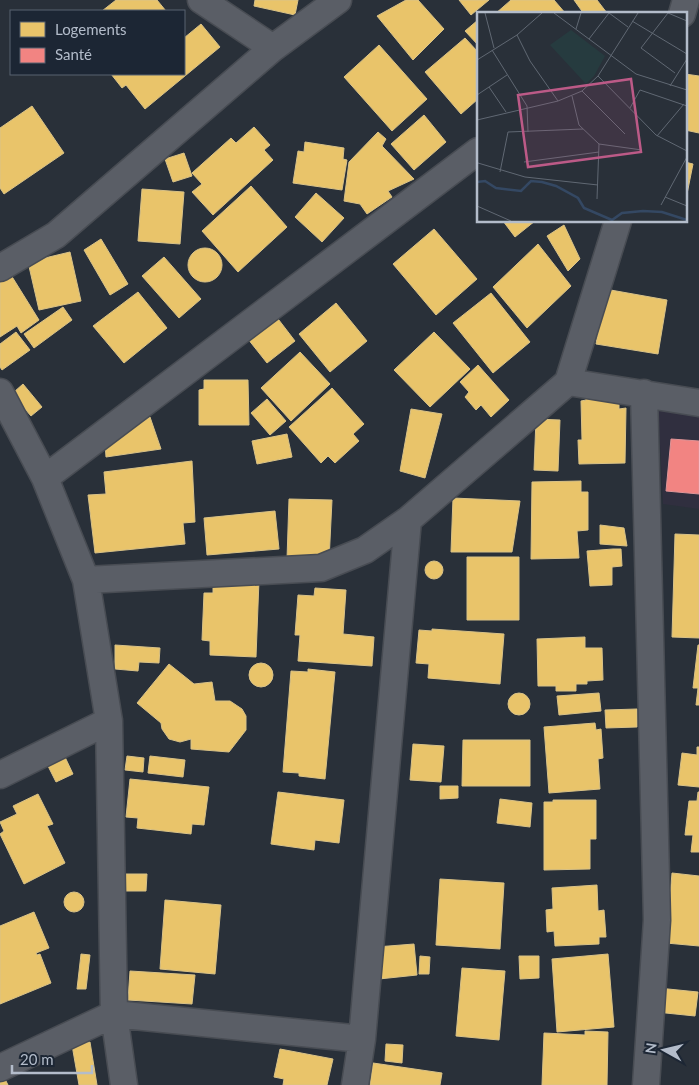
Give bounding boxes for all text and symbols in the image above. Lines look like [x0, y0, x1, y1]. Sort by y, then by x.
legend [10, 10, 185, 75]
inset map [477, 12, 686, 222]
text: Logements [55, 20, 127, 38]
text: Santé [55, 45, 92, 63]
north arrow [639, 1025, 689, 1075]
scale bar [12, 1042, 92, 1074]
text: N [641, 1042, 660, 1055]
text: 20 m [20, 1050, 54, 1068]

